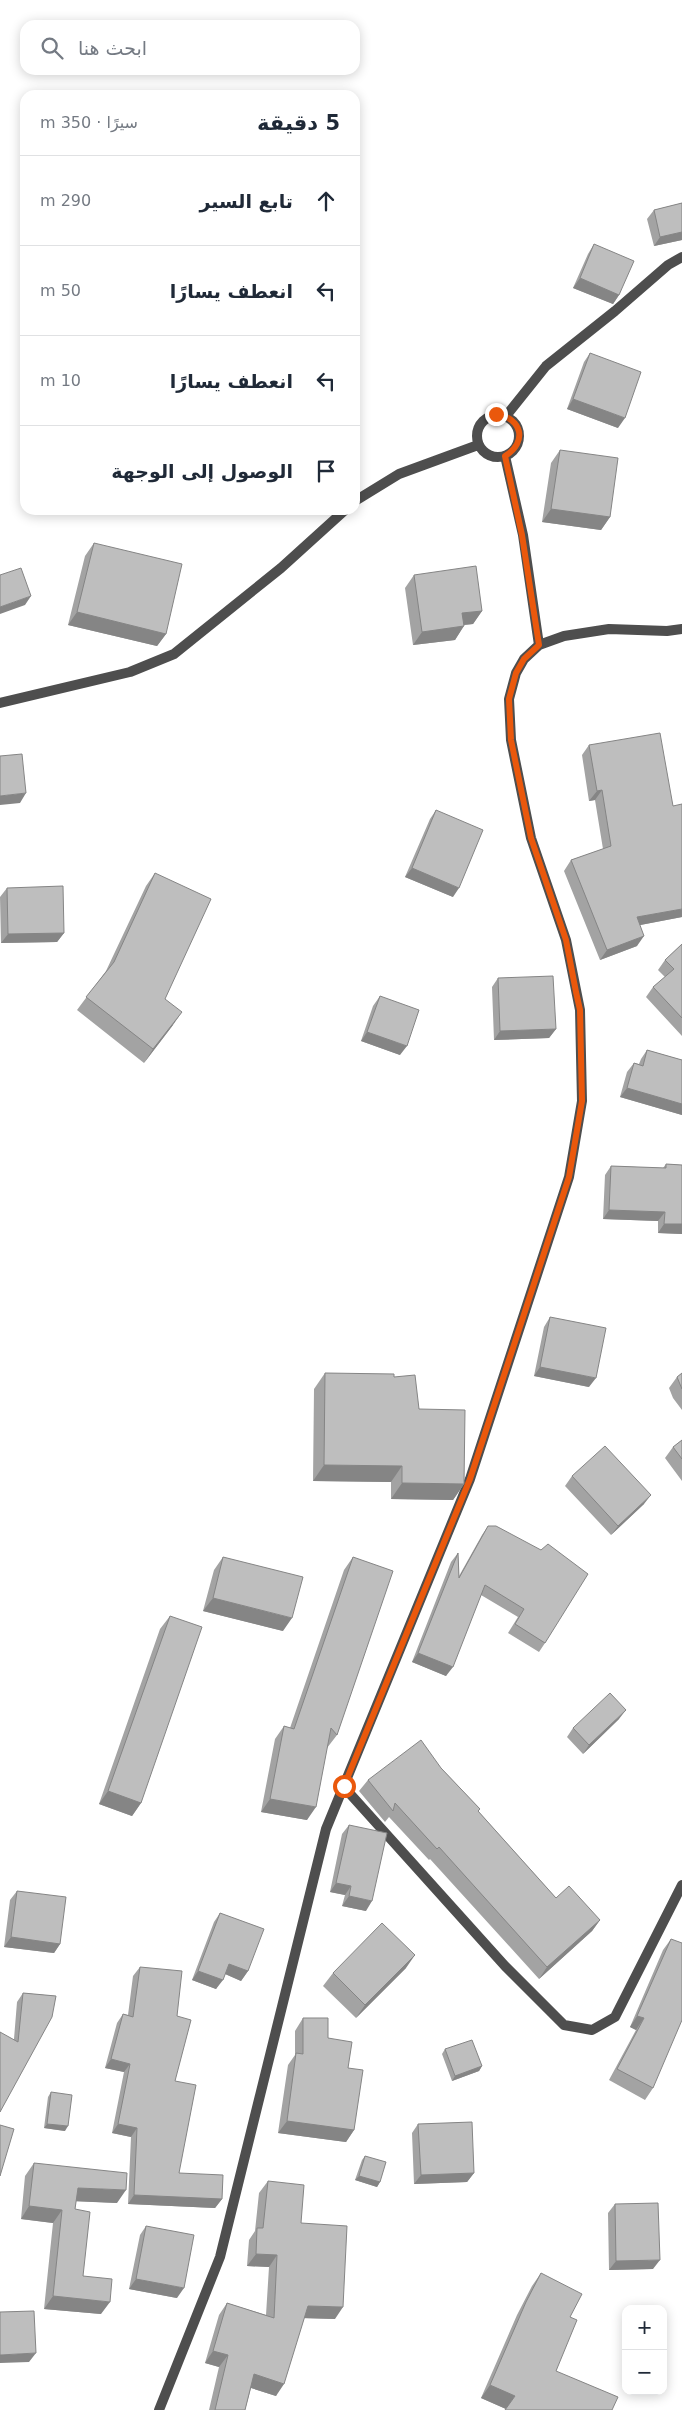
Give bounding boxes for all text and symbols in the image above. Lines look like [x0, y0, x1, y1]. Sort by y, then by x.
search box [20, 20, 360, 75]
icon: search [38, 34, 66, 62]
text: ابحث هنا [78, 37, 147, 59]
text: 5 دقيقة [257, 111, 340, 135]
text: سيرًا · 350 m [40, 113, 138, 132]
icon: ahead [312, 187, 340, 215]
text: تابع السير [199, 190, 293, 212]
text: 290 m [40, 191, 91, 210]
icon: left [312, 277, 340, 305]
text: انعطف يسارًا [170, 280, 293, 302]
text: 50 m [40, 281, 81, 300]
icon: left [312, 367, 340, 395]
text: انعطف يسارًا [170, 370, 293, 392]
text: 10 m [40, 371, 81, 390]
route end [485, 403, 508, 426]
icon: arrive [312, 457, 340, 485]
text: الوصول إلى الوجهة [111, 460, 293, 482]
route start [333, 1775, 356, 1798]
map controls [622, 2305, 667, 2395]
button: + [622, 2305, 667, 2350]
button: − [622, 2350, 667, 2395]

